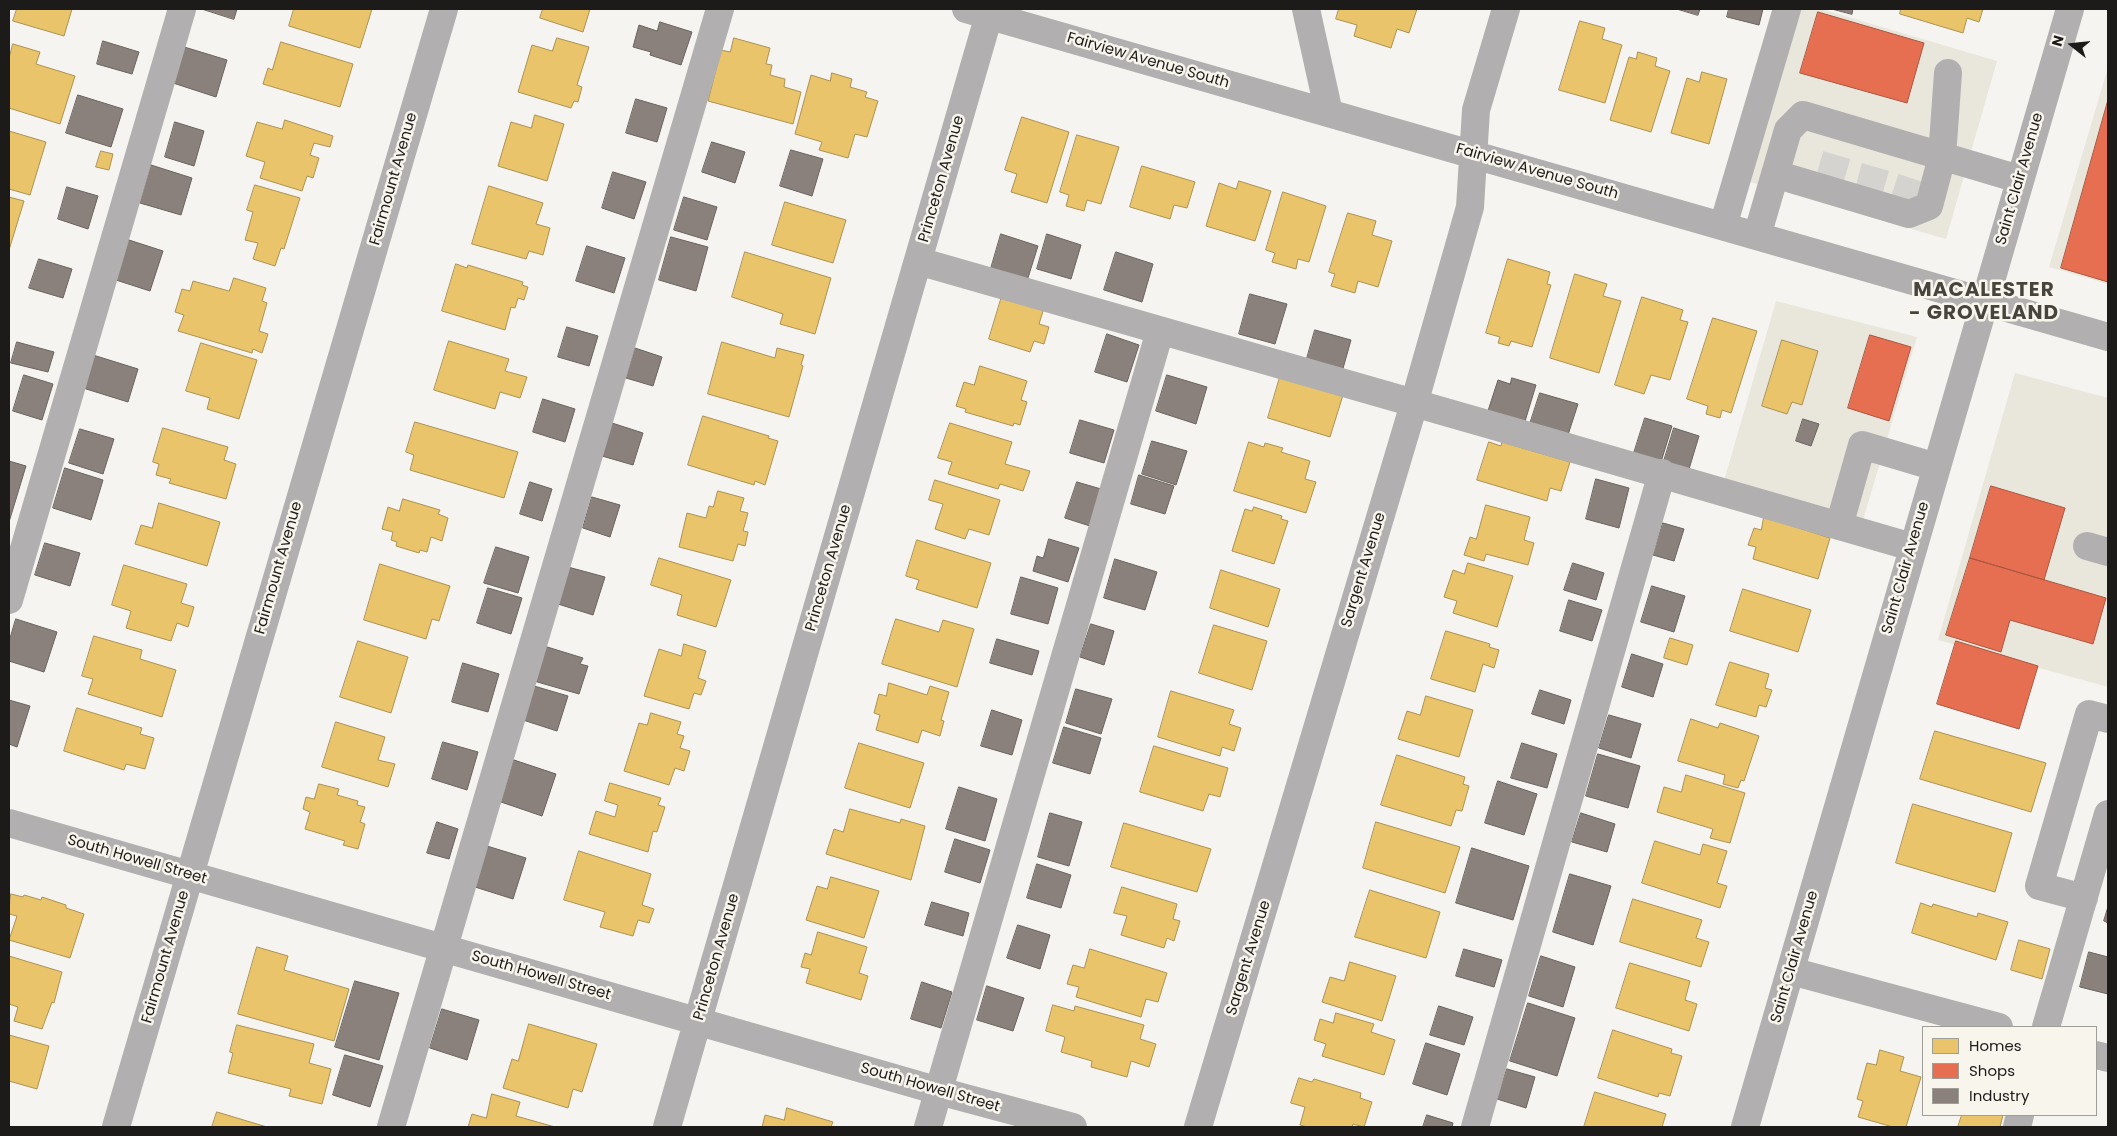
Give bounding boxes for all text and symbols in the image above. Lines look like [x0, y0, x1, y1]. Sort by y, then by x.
north arrow [2047, 20, 2097, 70]
street label: Fairview Avenue South [1065, 29, 1231, 93]
text: N [2047, 33, 2069, 49]
street label: Fairmount Avenue [366, 111, 422, 247]
street label: Saint Clair Avenue [1993, 111, 2047, 247]
street label: Princeton Avenue [915, 114, 969, 244]
street label: Fairview Avenue South [1454, 140, 1620, 204]
district label: MACALESTER - GROVELAND [1908, 279, 2060, 326]
street label: Fairmount Avenue [251, 500, 307, 636]
street label: Saint Clair Avenue [1879, 500, 1933, 636]
street label: Princeton Avenue [802, 503, 856, 633]
street label: Sargent Avenue [1338, 510, 1390, 630]
street label: South Howell Street [65, 832, 209, 888]
street label: Fairmount Avenue [138, 889, 194, 1025]
street label: Saint Clair Avenue [1768, 889, 1822, 1025]
street label: Princeton Avenue [690, 892, 744, 1022]
street label: Sargent Avenue [1223, 898, 1275, 1018]
street label: South Howell Street [469, 948, 613, 1004]
legend [1922, 1026, 2097, 1116]
text: Homes [1969, 1035, 2022, 1056]
street label: South Howell Street [858, 1060, 1002, 1116]
text: Shops [1969, 1060, 2015, 1081]
text: Industry [1969, 1085, 2029, 1106]

